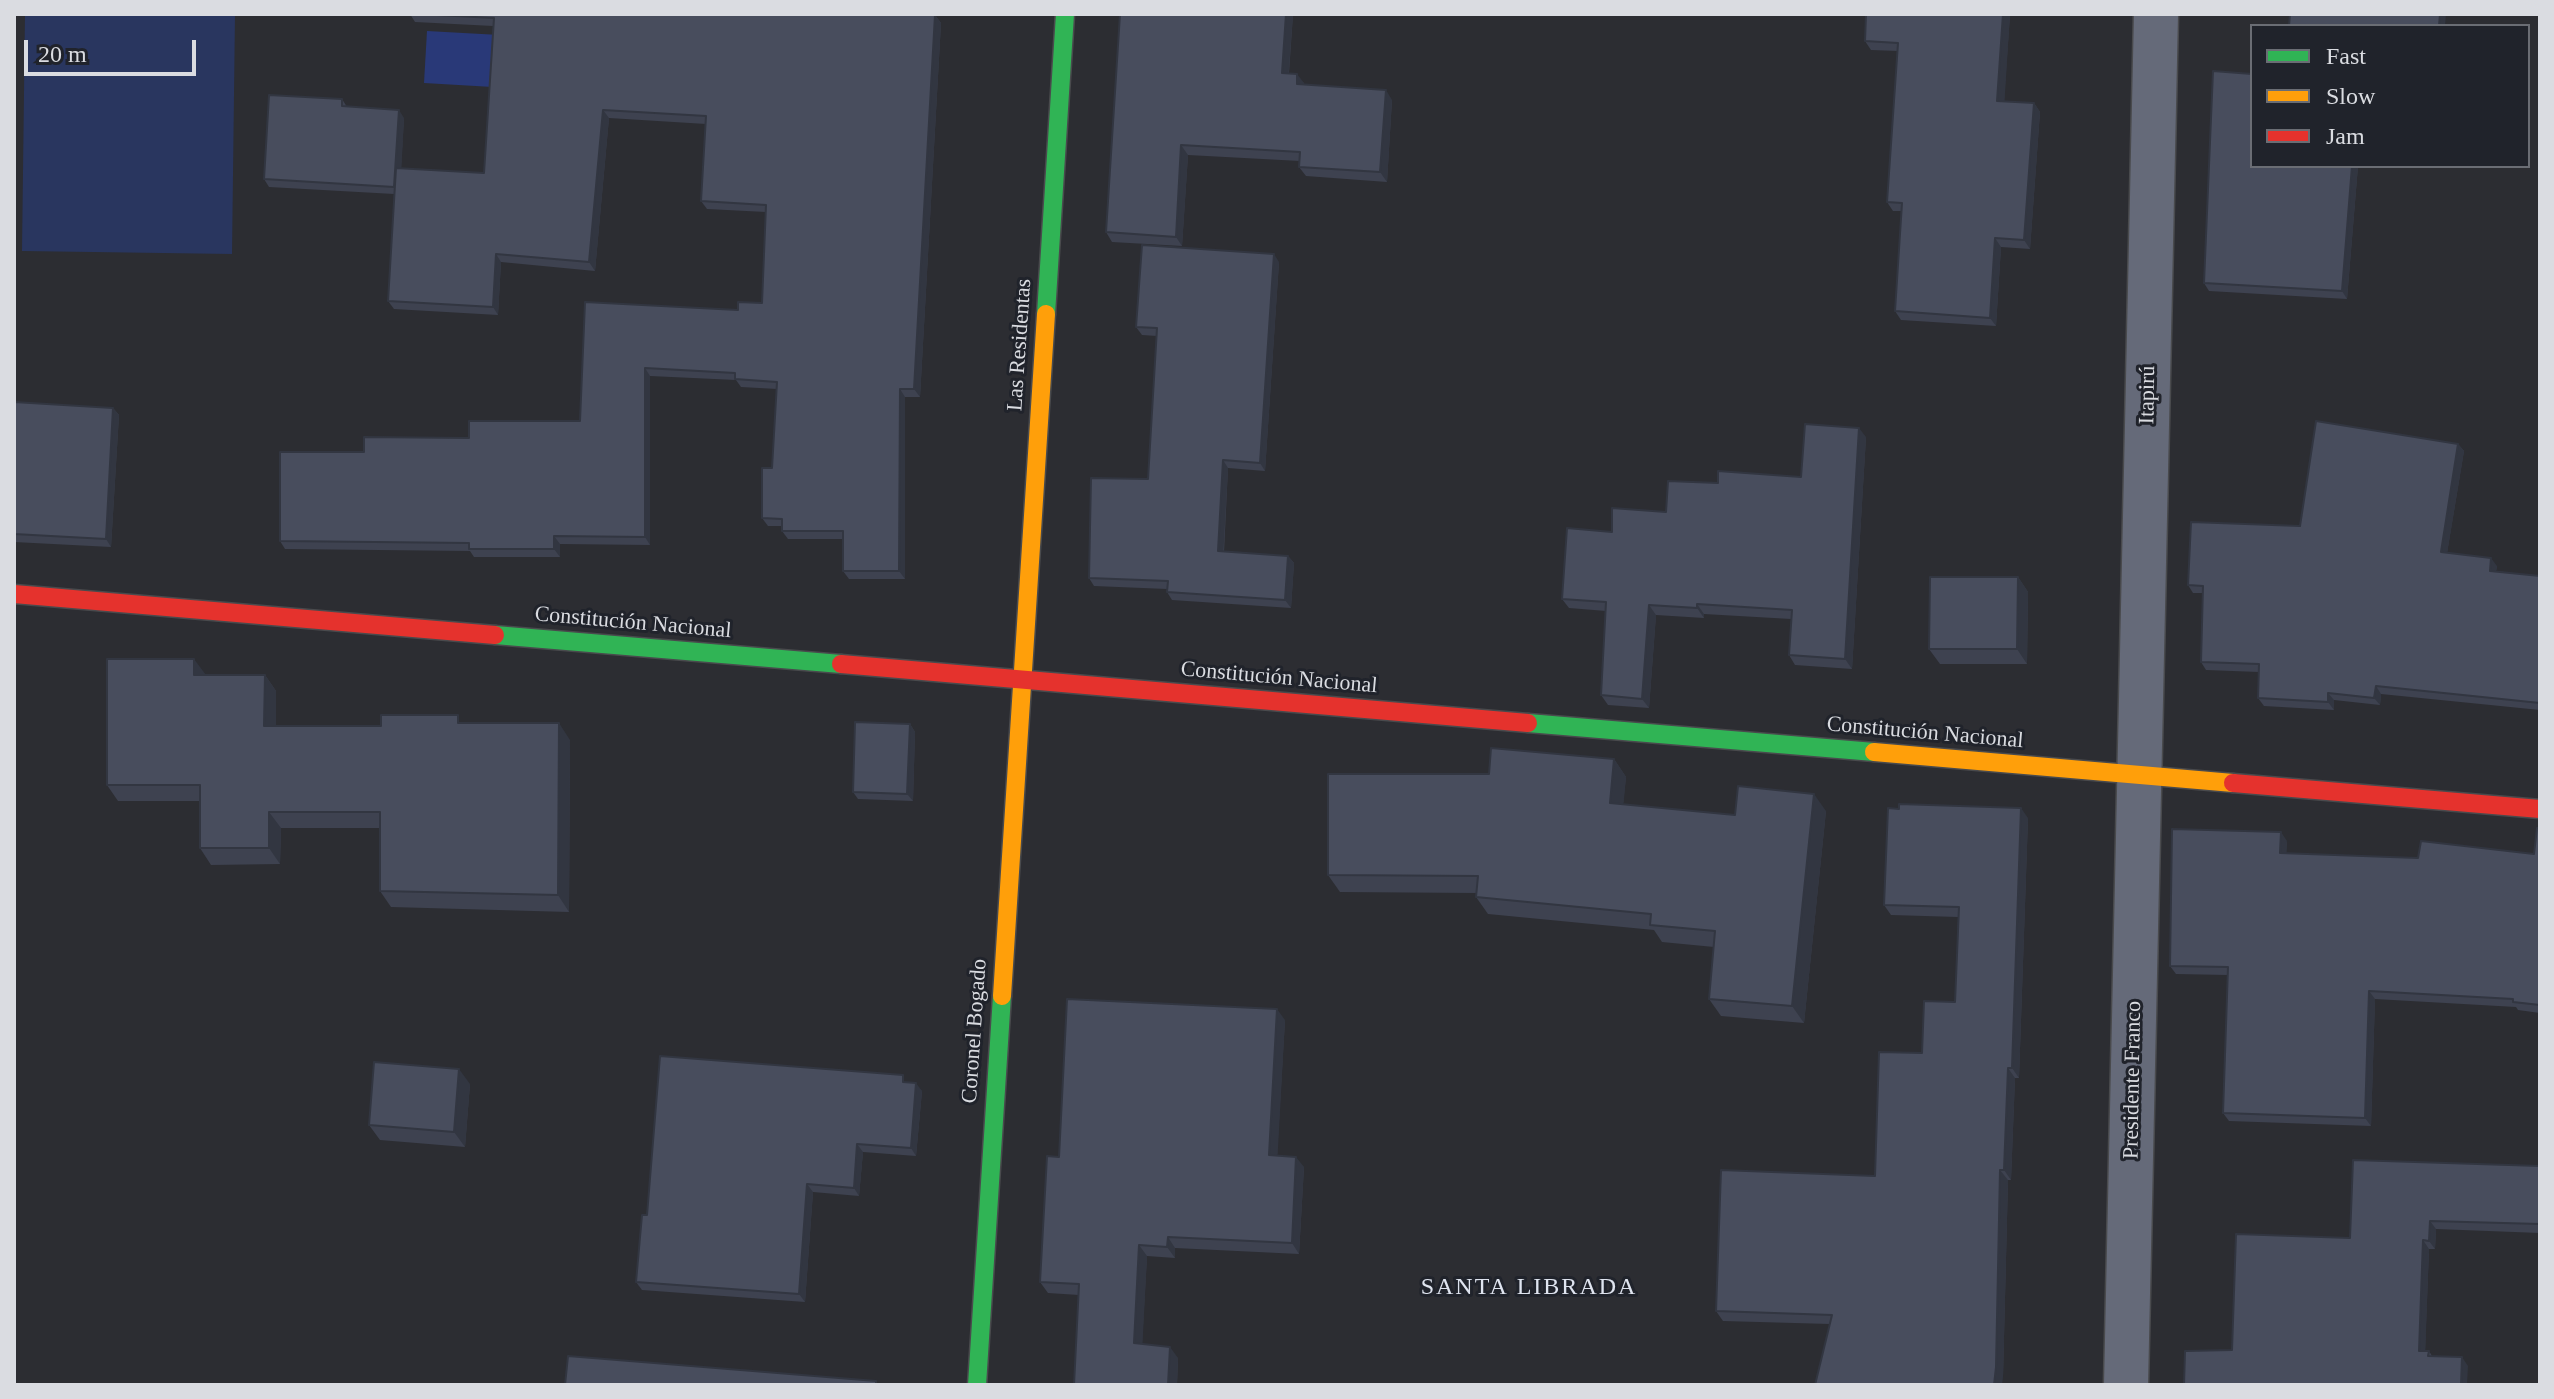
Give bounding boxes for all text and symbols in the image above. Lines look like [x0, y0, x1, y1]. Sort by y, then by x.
scale bar [28, 24, 200, 74]
legend [2250, 24, 2530, 168]
text: 20 m [38, 41, 87, 67]
text: Fast [2326, 43, 2366, 69]
text: Slow [2326, 83, 2375, 109]
text: Jam [2326, 123, 2365, 149]
street label: Las Residentas [1002, 278, 1038, 412]
street label: Itapirú [2134, 365, 2162, 425]
street label: Constitución Nacional [534, 601, 732, 645]
street label: Constitución Nacional [1180, 656, 1378, 700]
street label: Constitución Nacional [1826, 711, 2024, 755]
street label: Coronel Bogado [957, 958, 993, 1104]
street label: Presidente Franco [2118, 1001, 2148, 1159]
district label: SANTA LIBRADA [1421, 1274, 1637, 1302]

